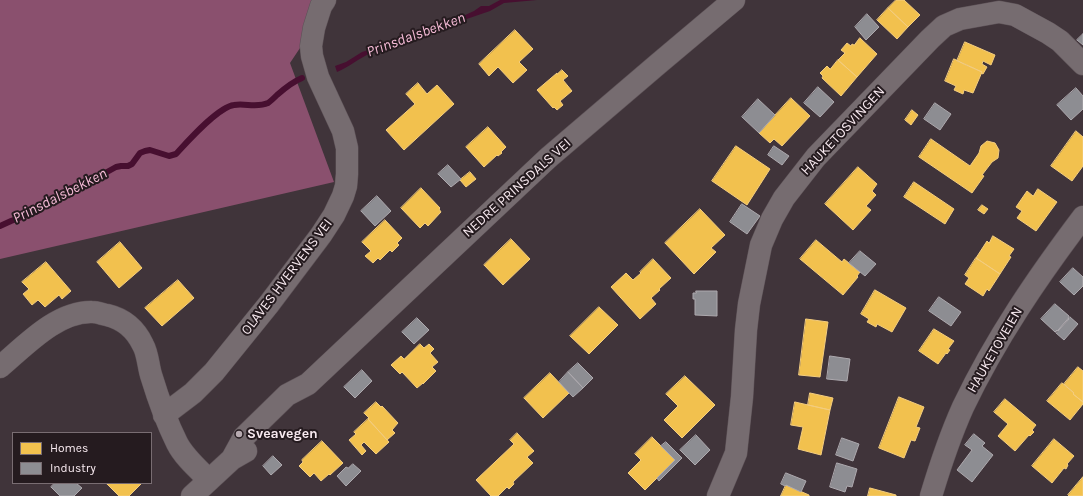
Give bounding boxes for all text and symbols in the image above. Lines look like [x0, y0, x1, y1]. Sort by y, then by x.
water label: Prinsdalsbekken [364, 9, 468, 61]
street label: HAUKETOSVINGEN [798, 83, 888, 179]
street label: NEDRE PRINSDALS VEI [459, 135, 575, 241]
water label: Prinsdalsbekken [10, 164, 110, 228]
street label: OLAVES HVERVENS VEI [238, 216, 336, 338]
street label: HAUKETOVEIEN [964, 304, 1026, 396]
place label: Sveavegen [247, 426, 318, 442]
marker: Sveavegen [234, 429, 244, 439]
legend [12, 432, 152, 484]
text: Homes [50, 441, 88, 455]
text: Industry [50, 461, 96, 475]

